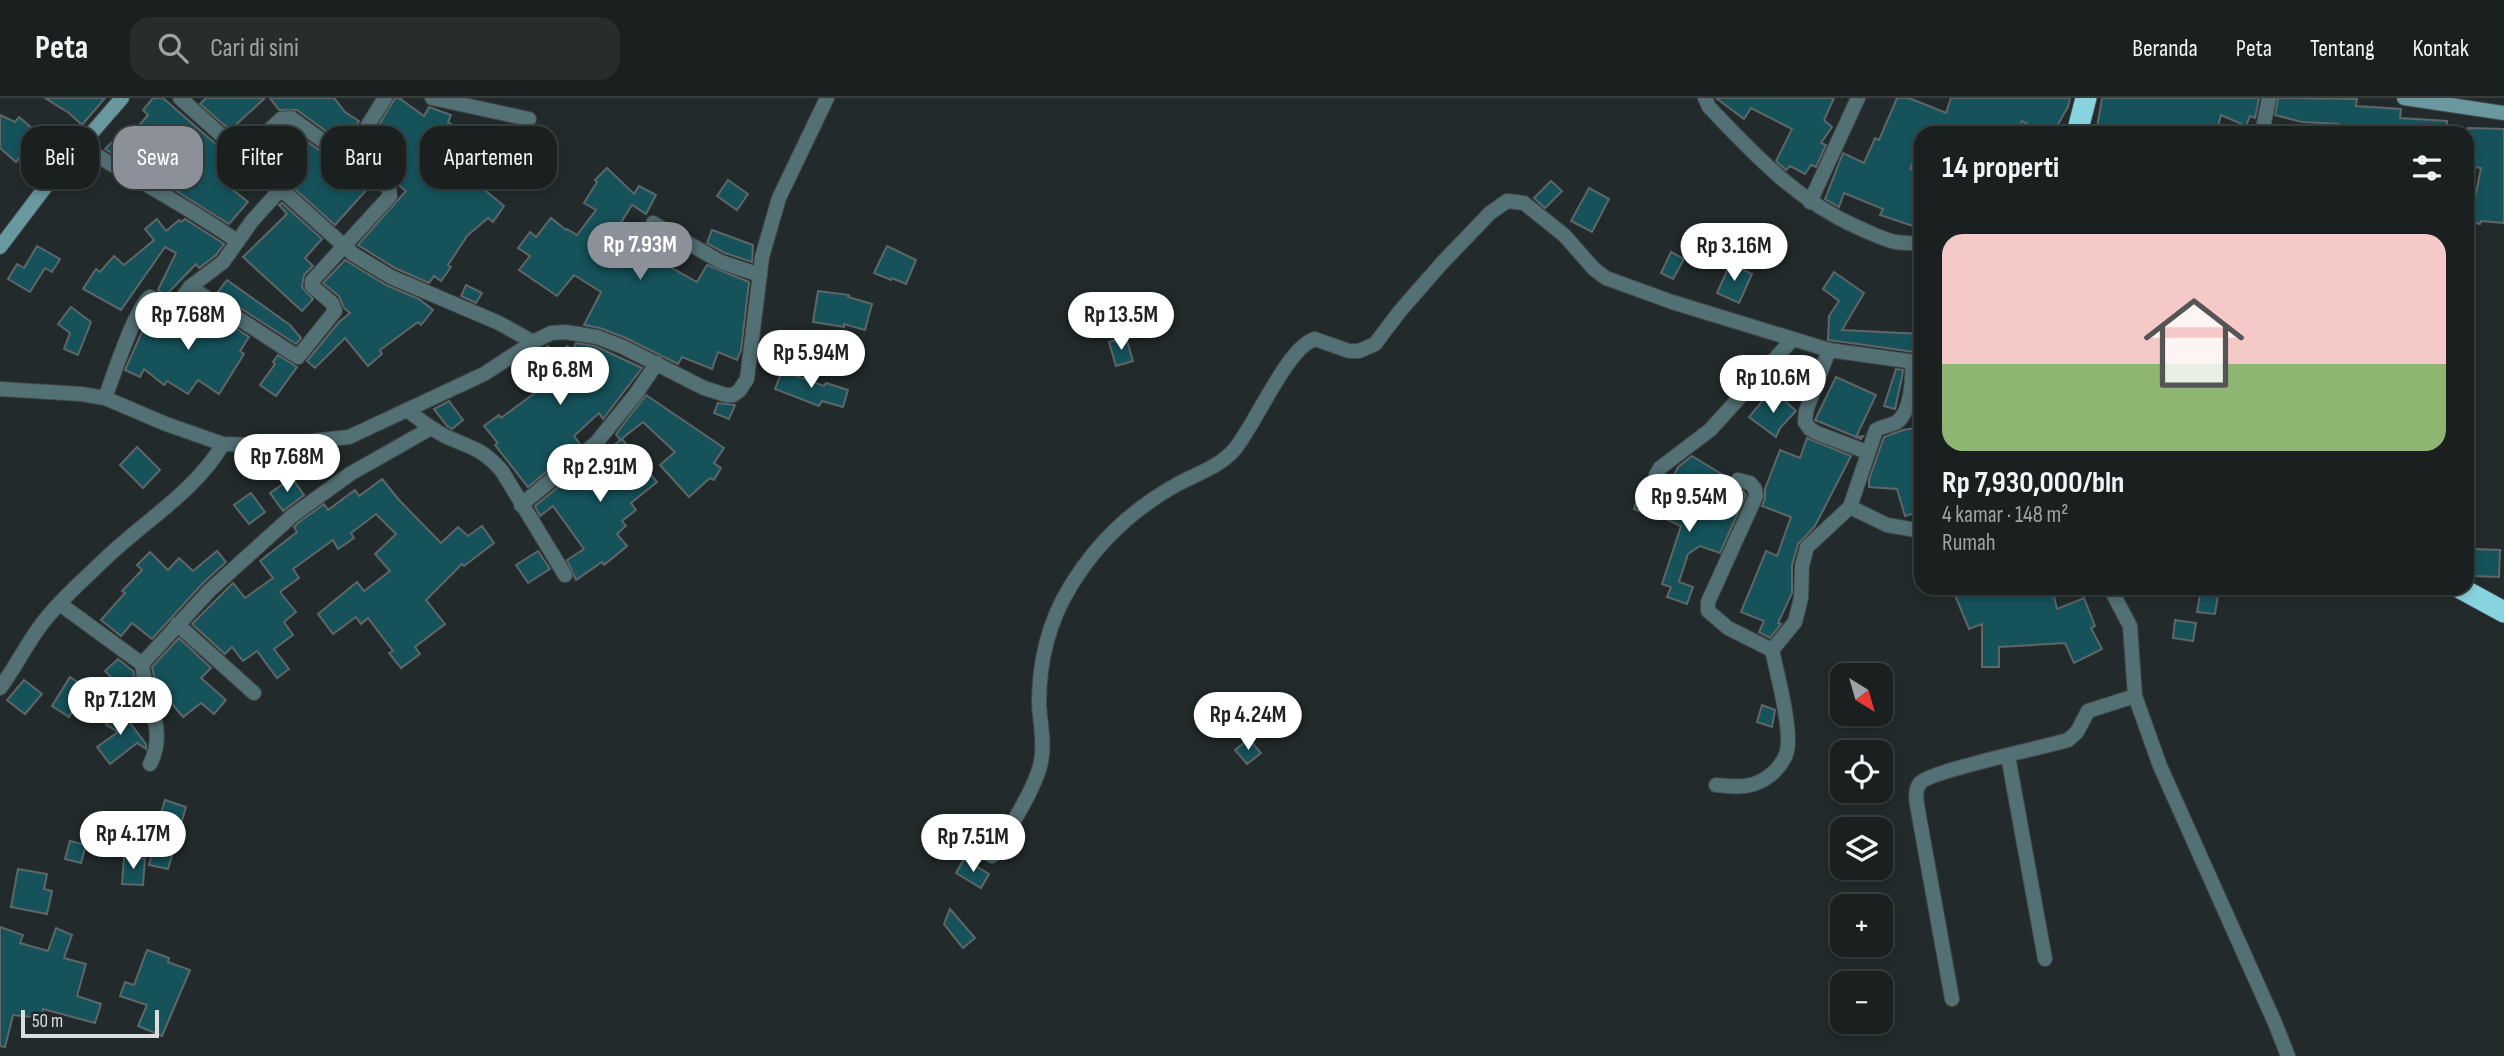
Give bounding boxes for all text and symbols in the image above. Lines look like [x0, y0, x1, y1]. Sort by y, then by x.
search box [130, 17, 620, 80]
text: Peta [35, 28, 88, 68]
icon: search [154, 29, 192, 67]
text: Cari di sini [210, 33, 299, 64]
text: Beranda [2132, 34, 2198, 63]
text: Peta [2236, 34, 2272, 63]
text: Tentang [2310, 34, 2375, 63]
text: Kontak [2413, 34, 2469, 63]
chip: Beli [21, 126, 99, 189]
chip: Sewa [113, 126, 203, 189]
chip: Filter [217, 126, 307, 189]
chip: Baru [321, 126, 406, 189]
chip: Apartemen [420, 126, 557, 189]
icon: filters [2408, 149, 2446, 187]
text: 14 properti [1942, 150, 2059, 186]
pin: Rp 7.93M [568, 222, 712, 282]
pin: Rp 3.16M [1662, 223, 1806, 283]
text: Rp 7.93M [603, 231, 677, 259]
text: Rp 3.16M [1697, 232, 1771, 260]
icon: home [2131, 280, 2257, 406]
pin: Rp 7.68M [116, 292, 260, 352]
pin: Rp 13.5M [1049, 292, 1193, 352]
text: Rp 7.68M [151, 301, 225, 329]
text: Rp 13.5M [1084, 301, 1158, 329]
pin: Rp 5.94M [739, 330, 883, 390]
text: Rp 5.94M [773, 339, 849, 367]
pin: Rp 6.8M [495, 348, 625, 407]
text: Rp 6.8M [527, 356, 593, 384]
pin: Rp 10.6M [1701, 356, 1845, 415]
text: Rp 10.6M [1736, 364, 1810, 392]
pin: Rp 7.68M [215, 434, 359, 494]
text: Rp 7.68M [250, 443, 324, 471]
pin: Rp 2.91M [528, 444, 672, 504]
text: Rp 2.91M [563, 453, 637, 481]
text: Rp 7,930,000/bln [1942, 465, 2124, 501]
pin: Rp 9.54M [1617, 474, 1761, 534]
text: Rp 9.54M [1651, 483, 1727, 511]
text: 4 kamar · 148 m² [1942, 501, 2068, 529]
text: Rumah [1942, 529, 1996, 557]
north arrow [1830, 663, 1894, 726]
map controls [1830, 663, 1893, 1034]
pin: Rp 7.12M [48, 678, 192, 737]
text: Rp 7.12M [84, 686, 156, 714]
pin: Rp 4.24M [1176, 692, 1320, 752]
text: Rp 4.24M [1210, 701, 1286, 729]
button: locate [1830, 740, 1893, 803]
pin: Rp 4.17M [61, 812, 205, 871]
pin: Rp 7.51M [901, 814, 1045, 874]
button: layers [1830, 817, 1893, 880]
text: Rp 4.17M [96, 820, 170, 848]
text: Rp 7.51M [937, 823, 1009, 851]
button: + [1830, 894, 1893, 957]
button: − [1830, 971, 1893, 1034]
scale bar [21, 1007, 159, 1039]
text: 50 m [32, 1010, 63, 1033]

